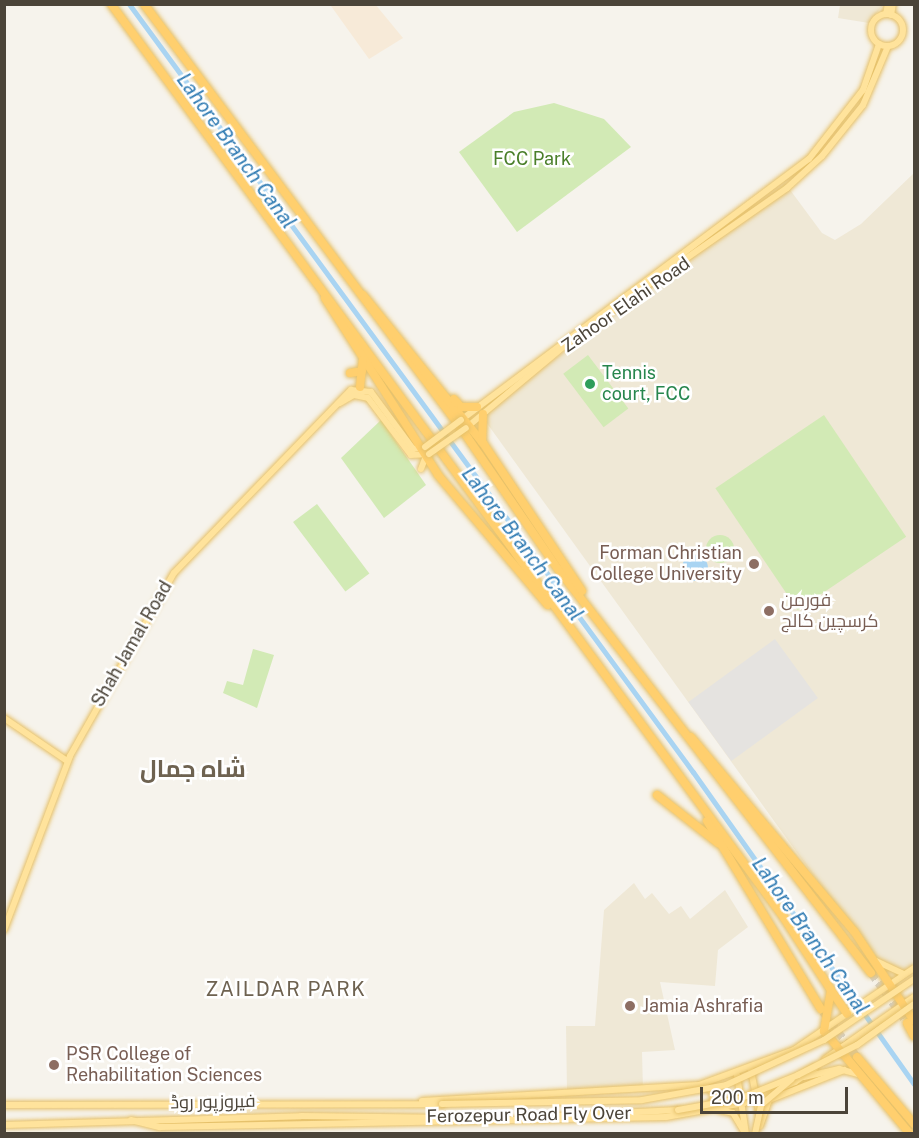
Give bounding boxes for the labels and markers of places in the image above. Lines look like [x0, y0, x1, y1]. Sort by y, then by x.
place label: Tennis court, FCC [602, 363, 690, 406]
marker: Tennis court, FCC [583, 377, 597, 391]
place label: Forman Christian College University [590, 543, 742, 586]
marker: Forman Christian College University [747, 557, 761, 571]
place label: فورمن کرسچین کالج [781, 590, 878, 632]
marker: فورمن کرسچین کالج [762, 604, 776, 618]
place label: Jamia Ashrafia [642, 995, 763, 1017]
marker: Jamia Ashrafia [623, 999, 637, 1013]
place label: PSR College of Rehabilitation Sciences [66, 1044, 262, 1086]
marker: PSR College of Rehabilitation Sciences [47, 1058, 61, 1072]

